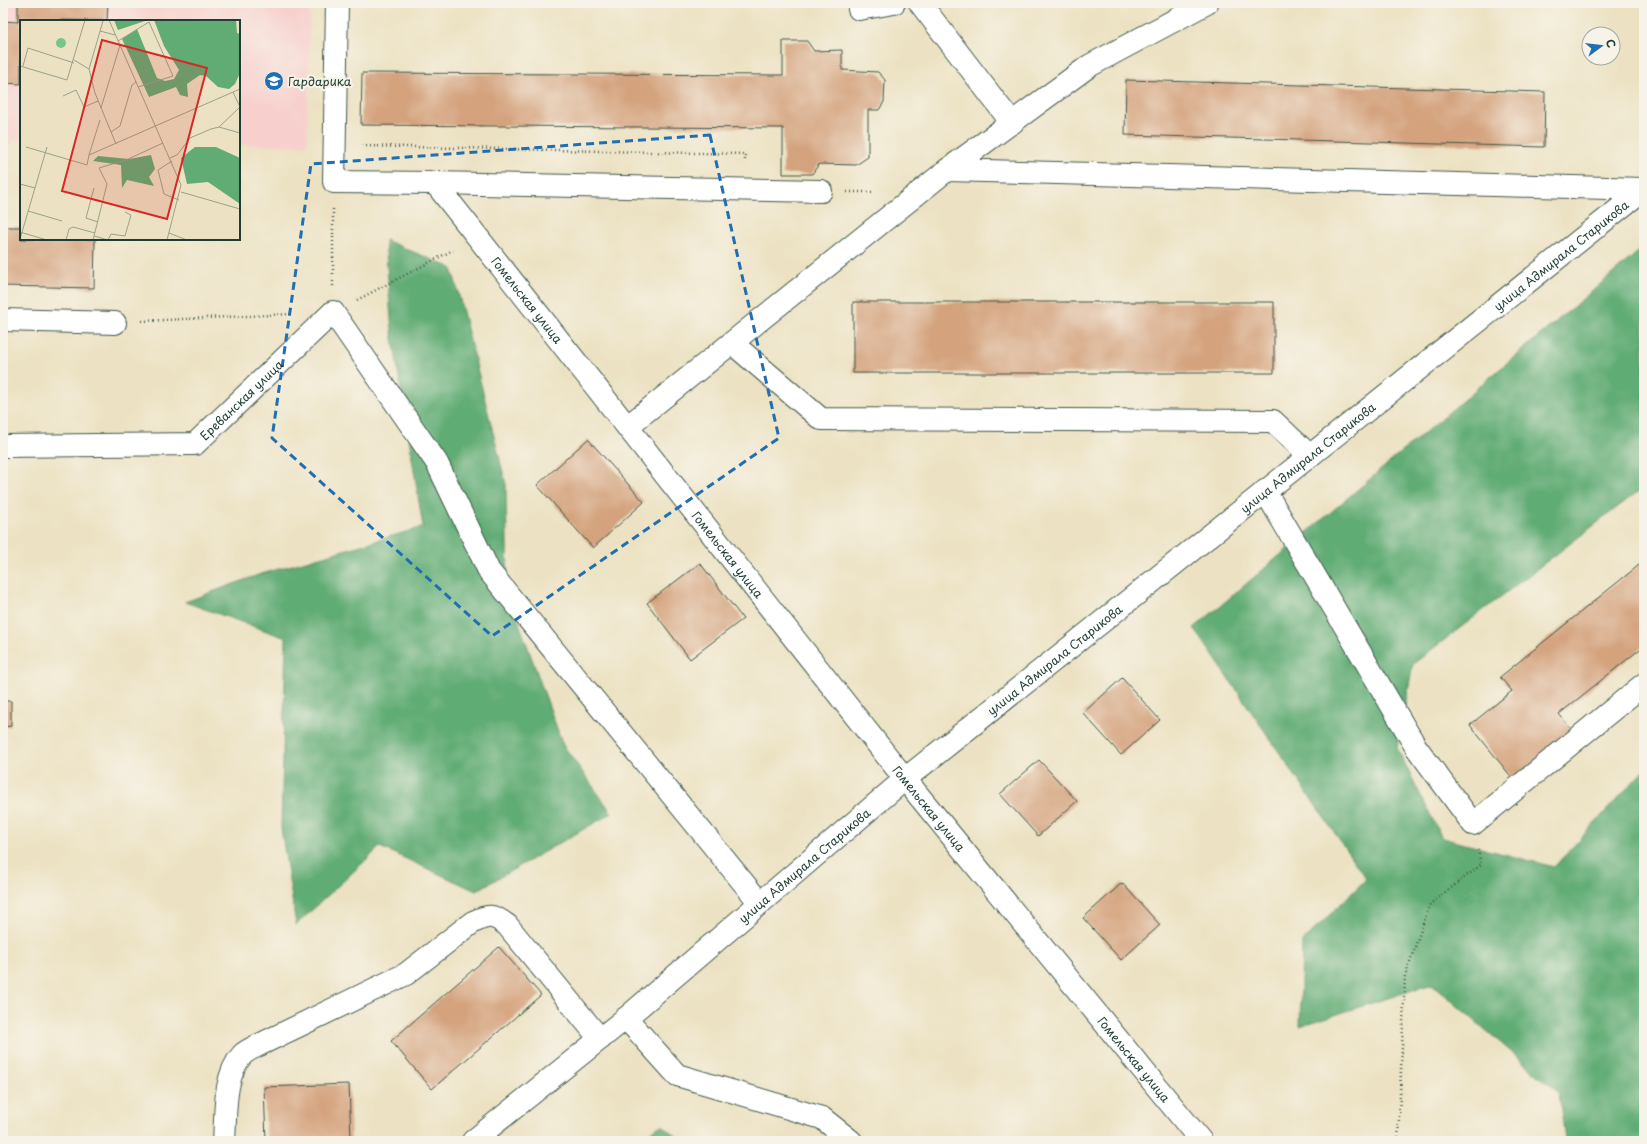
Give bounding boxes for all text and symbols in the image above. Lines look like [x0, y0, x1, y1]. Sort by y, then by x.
inset map [20, 20, 240, 240]
north arrow [1581, 26, 1621, 66]
text: С [1602, 37, 1620, 49]
school or university icon: Гардарика [263, 70, 285, 92]
place label: Гардарика [288, 72, 352, 90]
street label: улица Адмирала Старикова [1489, 195, 1633, 315]
street label: Гомельская улица [487, 253, 567, 348]
street label: Ереванская улица [195, 355, 287, 444]
street label: улица Адмирала Старикова [1236, 398, 1380, 517]
street label: Гомельская улица [688, 507, 768, 602]
street label: улица Адмирала Старикова [983, 600, 1126, 719]
street label: Гомельская улица [889, 762, 970, 856]
street label: улица Адмирала Старикова [734, 803, 874, 927]
street label: Гомельская улица [1094, 1012, 1175, 1106]

